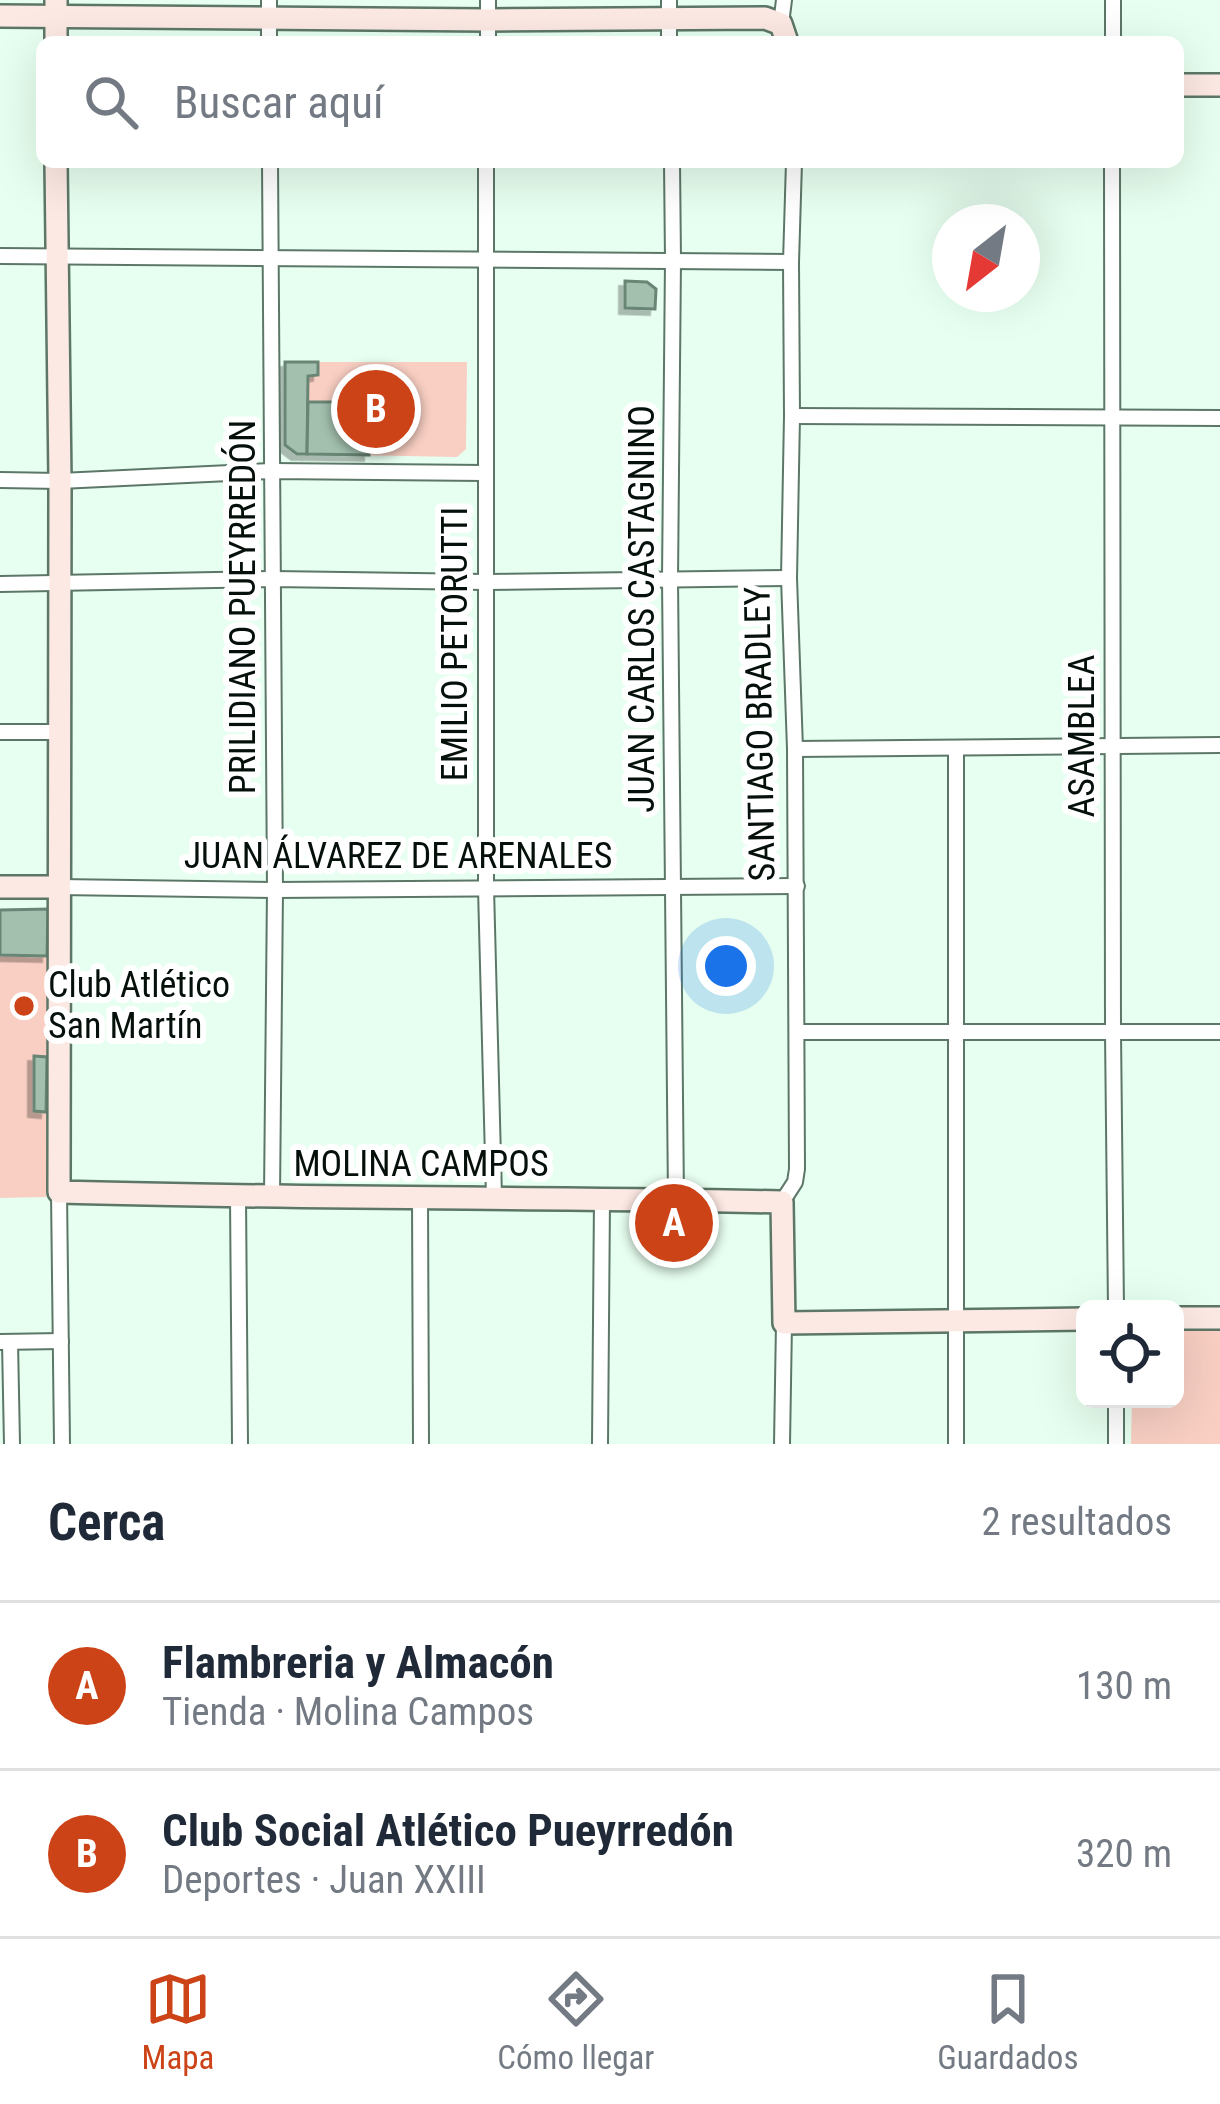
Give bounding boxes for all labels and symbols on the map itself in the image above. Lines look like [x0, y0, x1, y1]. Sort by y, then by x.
north arrow [932, 204, 1040, 312]
pin: B [337, 364, 415, 454]
street label: JUAN CARLOS CASTAGNINO [621, 405, 663, 813]
street label: PRILIDIANO PUEYRREDÓN [221, 420, 264, 794]
street label: EMILIO PETORUTTI [434, 507, 476, 781]
street label: SANTIAGO BRADLEY [736, 586, 784, 882]
street label: ASAMBLEA [1061, 654, 1103, 817]
street label: JUAN ÁLVAREZ DE ARENALES [184, 834, 612, 877]
your location [696, 936, 756, 996]
place label: Club Atlético San Martín [48, 964, 230, 1047]
marker: Club Atlético San Martín [11, 993, 37, 1019]
street label: MOLINA CAMPOS [293, 1143, 549, 1185]
pin: A [635, 1178, 713, 1268]

